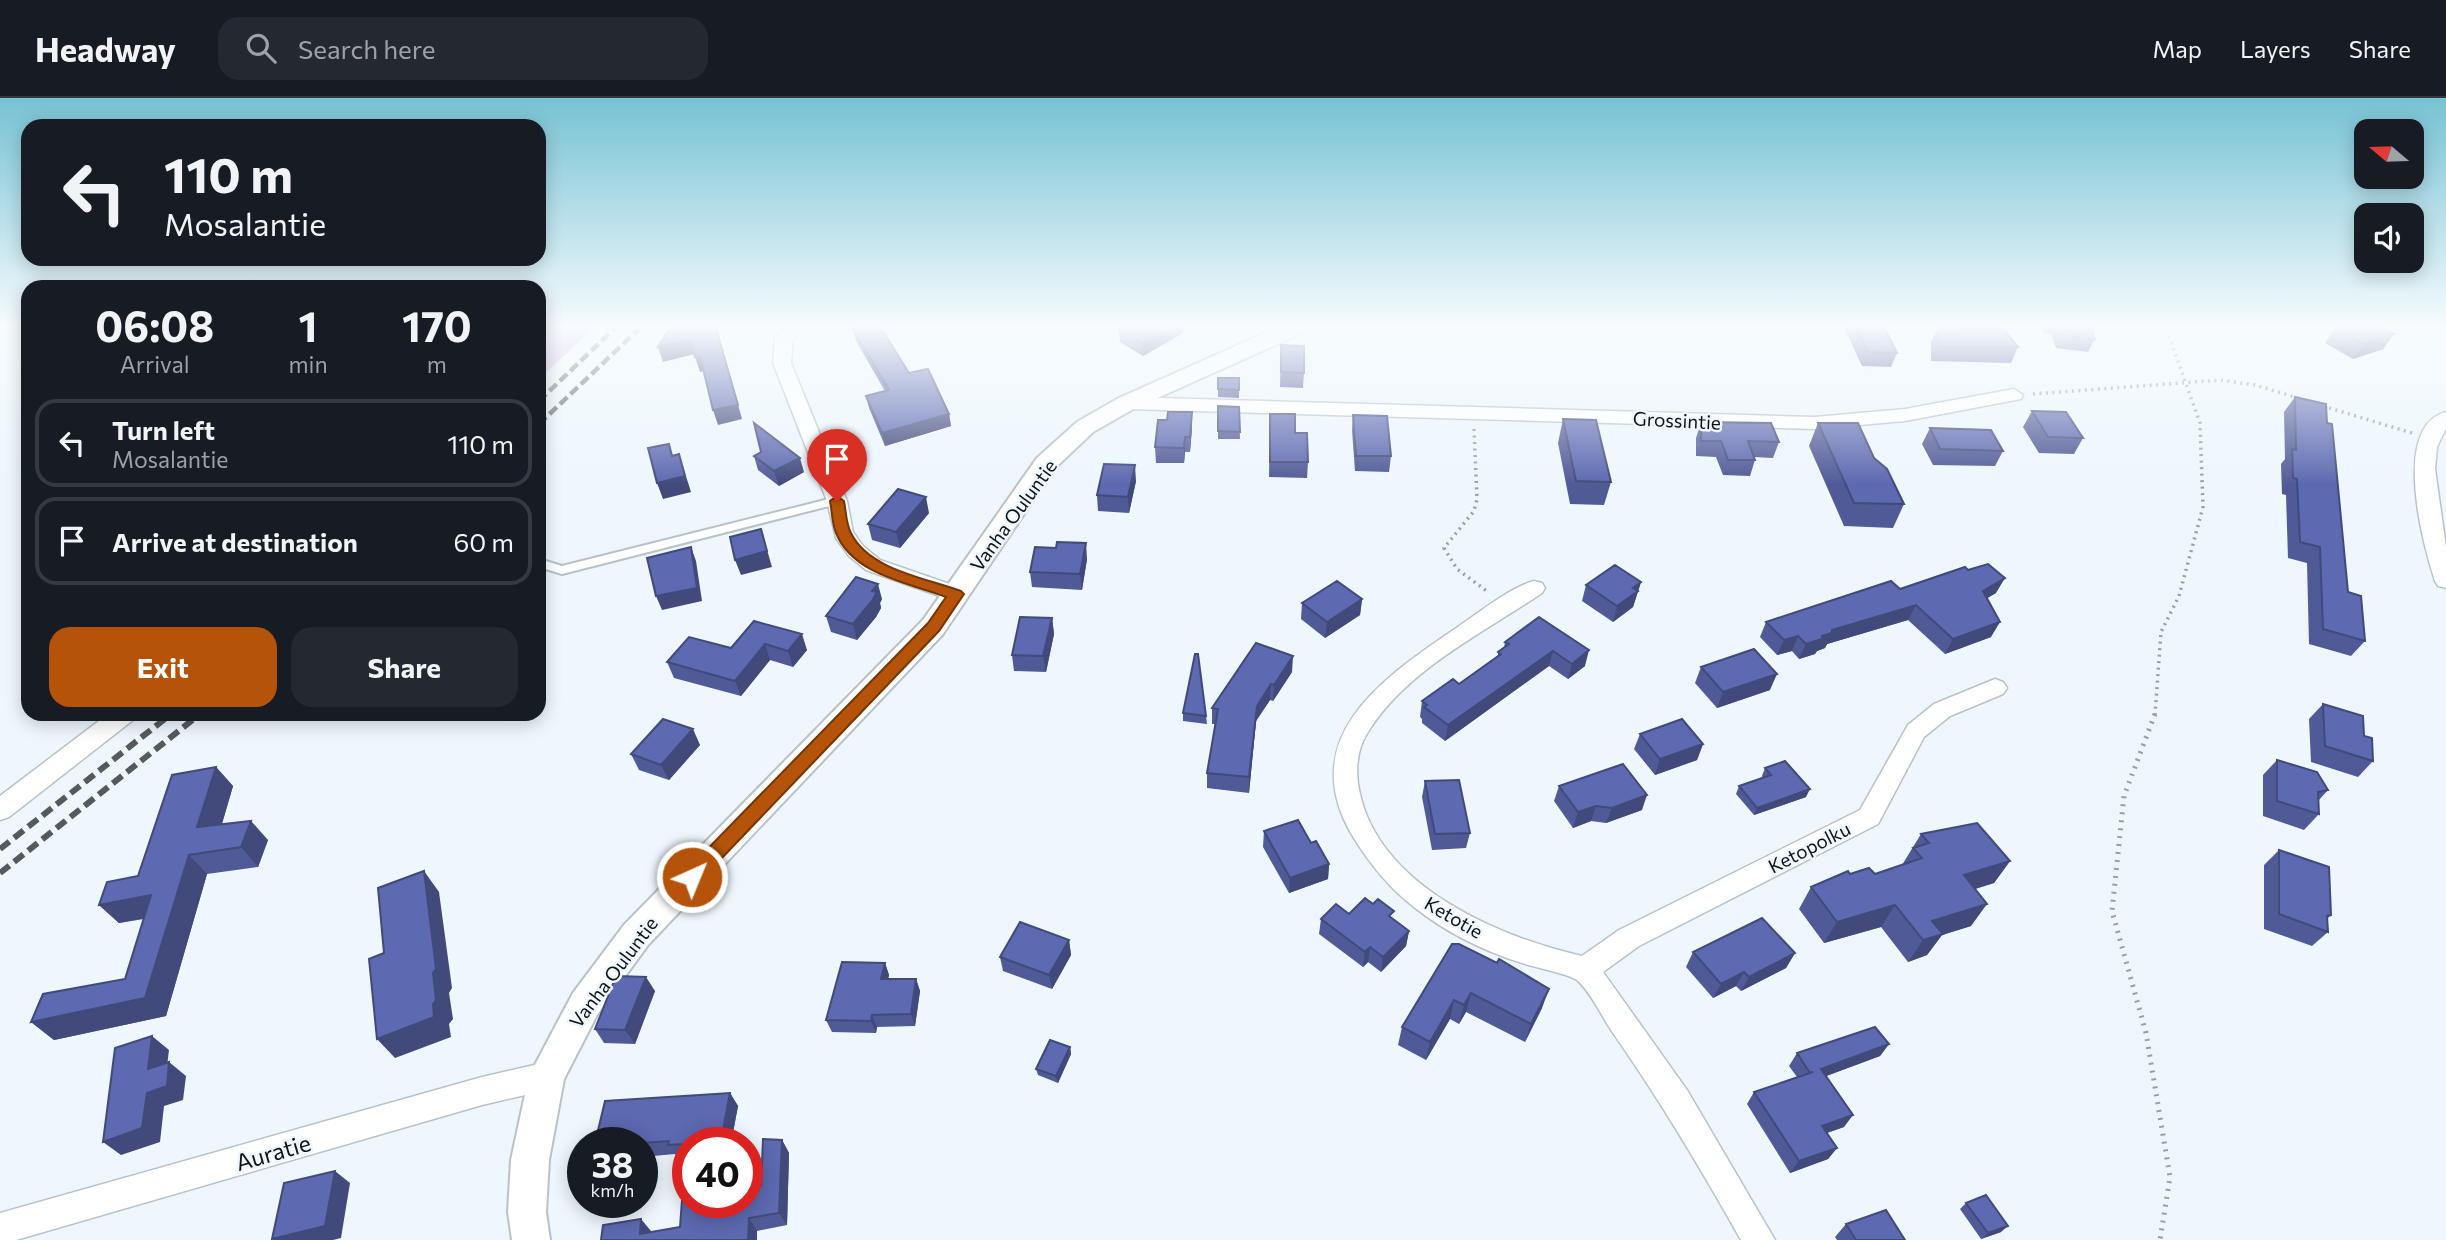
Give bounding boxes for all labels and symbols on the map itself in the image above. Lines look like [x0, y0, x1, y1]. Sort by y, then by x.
north arrow [2354, 119, 2424, 189]
street label: Grossintie [1632, 406, 1722, 434]
pin [807, 429, 867, 501]
street label: Vanha Ouluntie [965, 455, 1061, 575]
street label: Ketopolku [1764, 816, 1854, 878]
position arrow [655, 840, 729, 914]
street label: Ketotie [1421, 891, 1487, 943]
street label: Vanha Ouluntie [564, 912, 662, 1032]
speed limit sign: 40 [672, 1127, 763, 1218]
street label: Auratie [232, 1128, 314, 1176]

